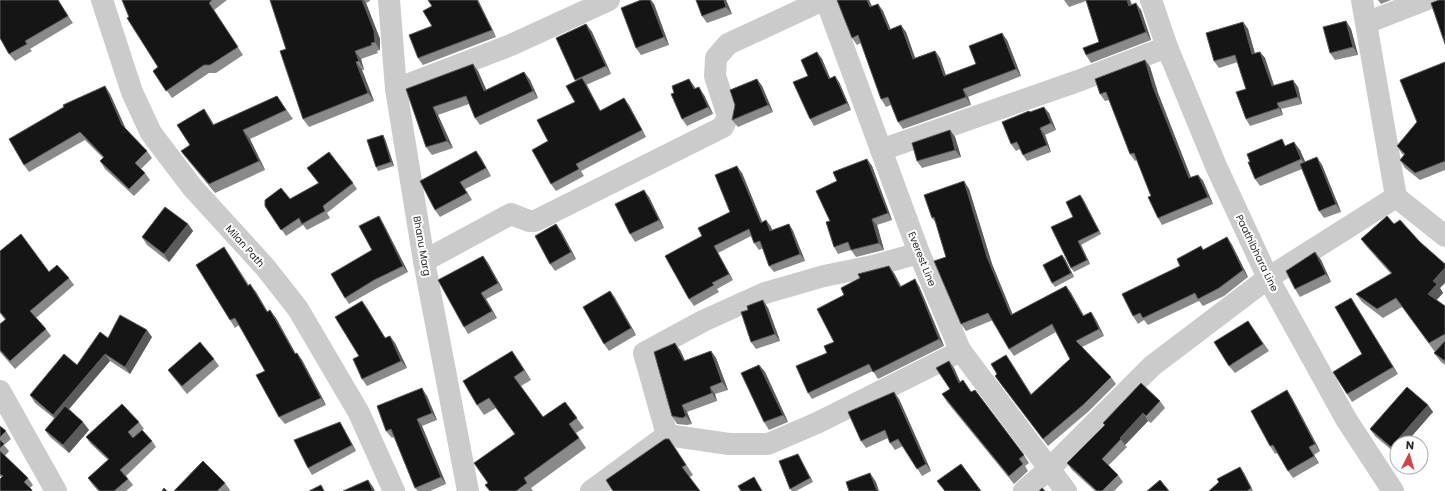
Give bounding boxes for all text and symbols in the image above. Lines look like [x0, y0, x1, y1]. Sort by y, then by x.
street label: Paathibhara Line [1232, 212, 1282, 294]
street label: Bhanu Marg [409, 215, 435, 277]
street label: Milan Path [222, 222, 268, 270]
street label: Everest Line [904, 229, 940, 289]
north arrow [1389, 435, 1429, 475]
text: N [1405, 437, 1415, 453]

